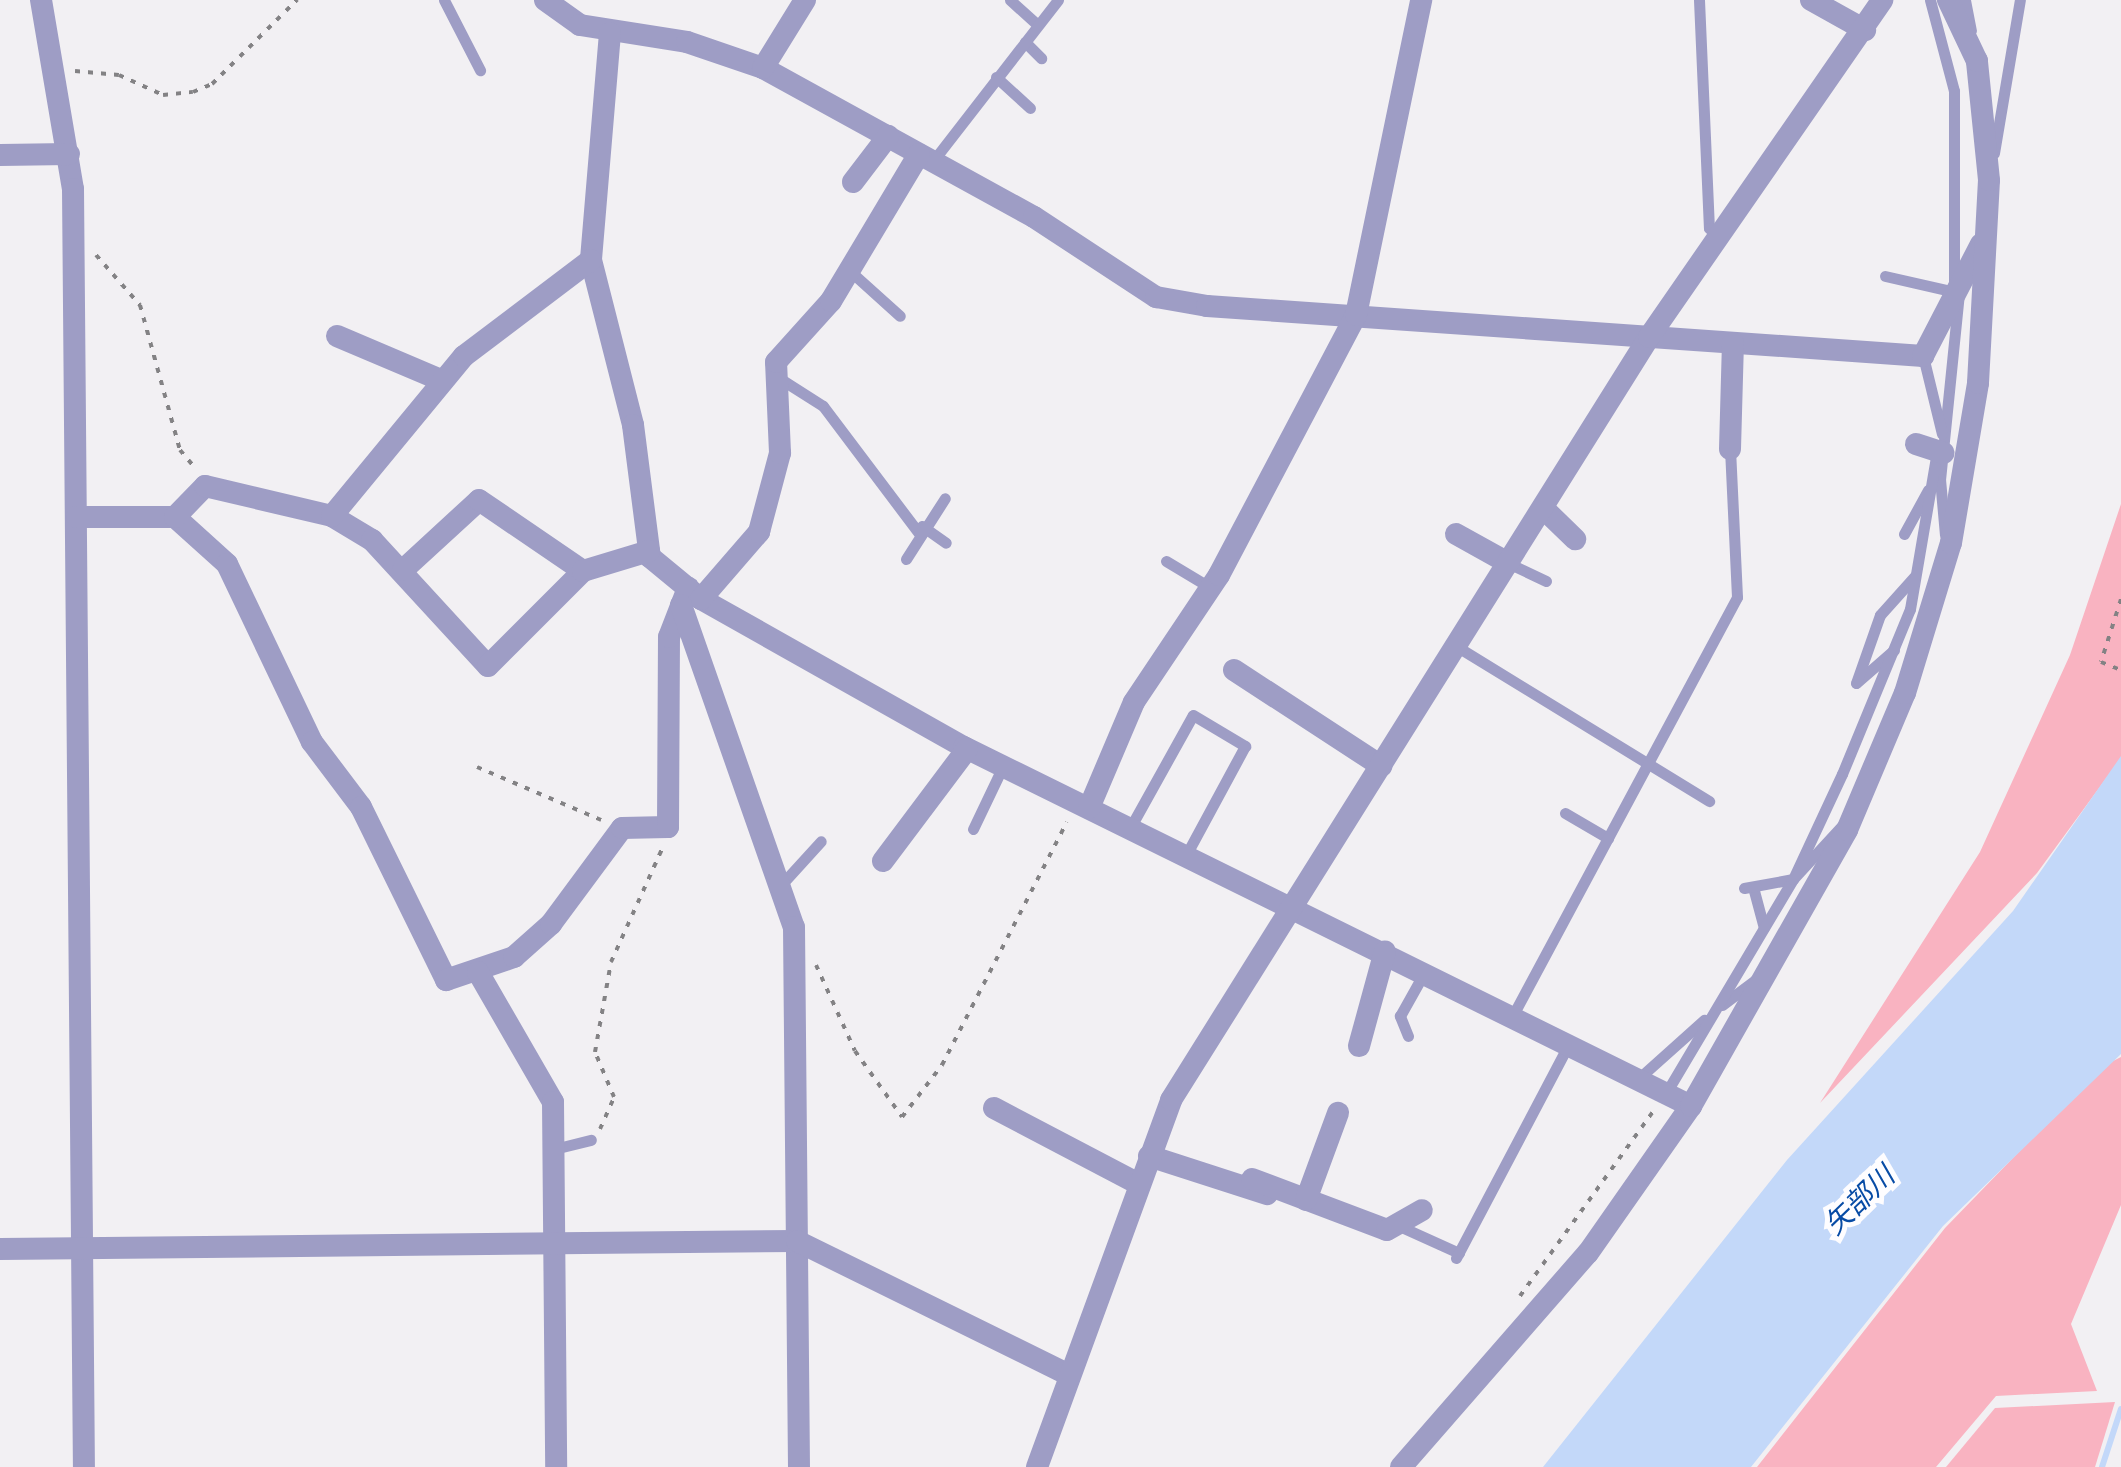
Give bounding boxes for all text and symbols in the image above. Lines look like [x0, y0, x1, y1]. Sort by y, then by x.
water label: 矢部川 [1817, 1159, 1901, 1241]

